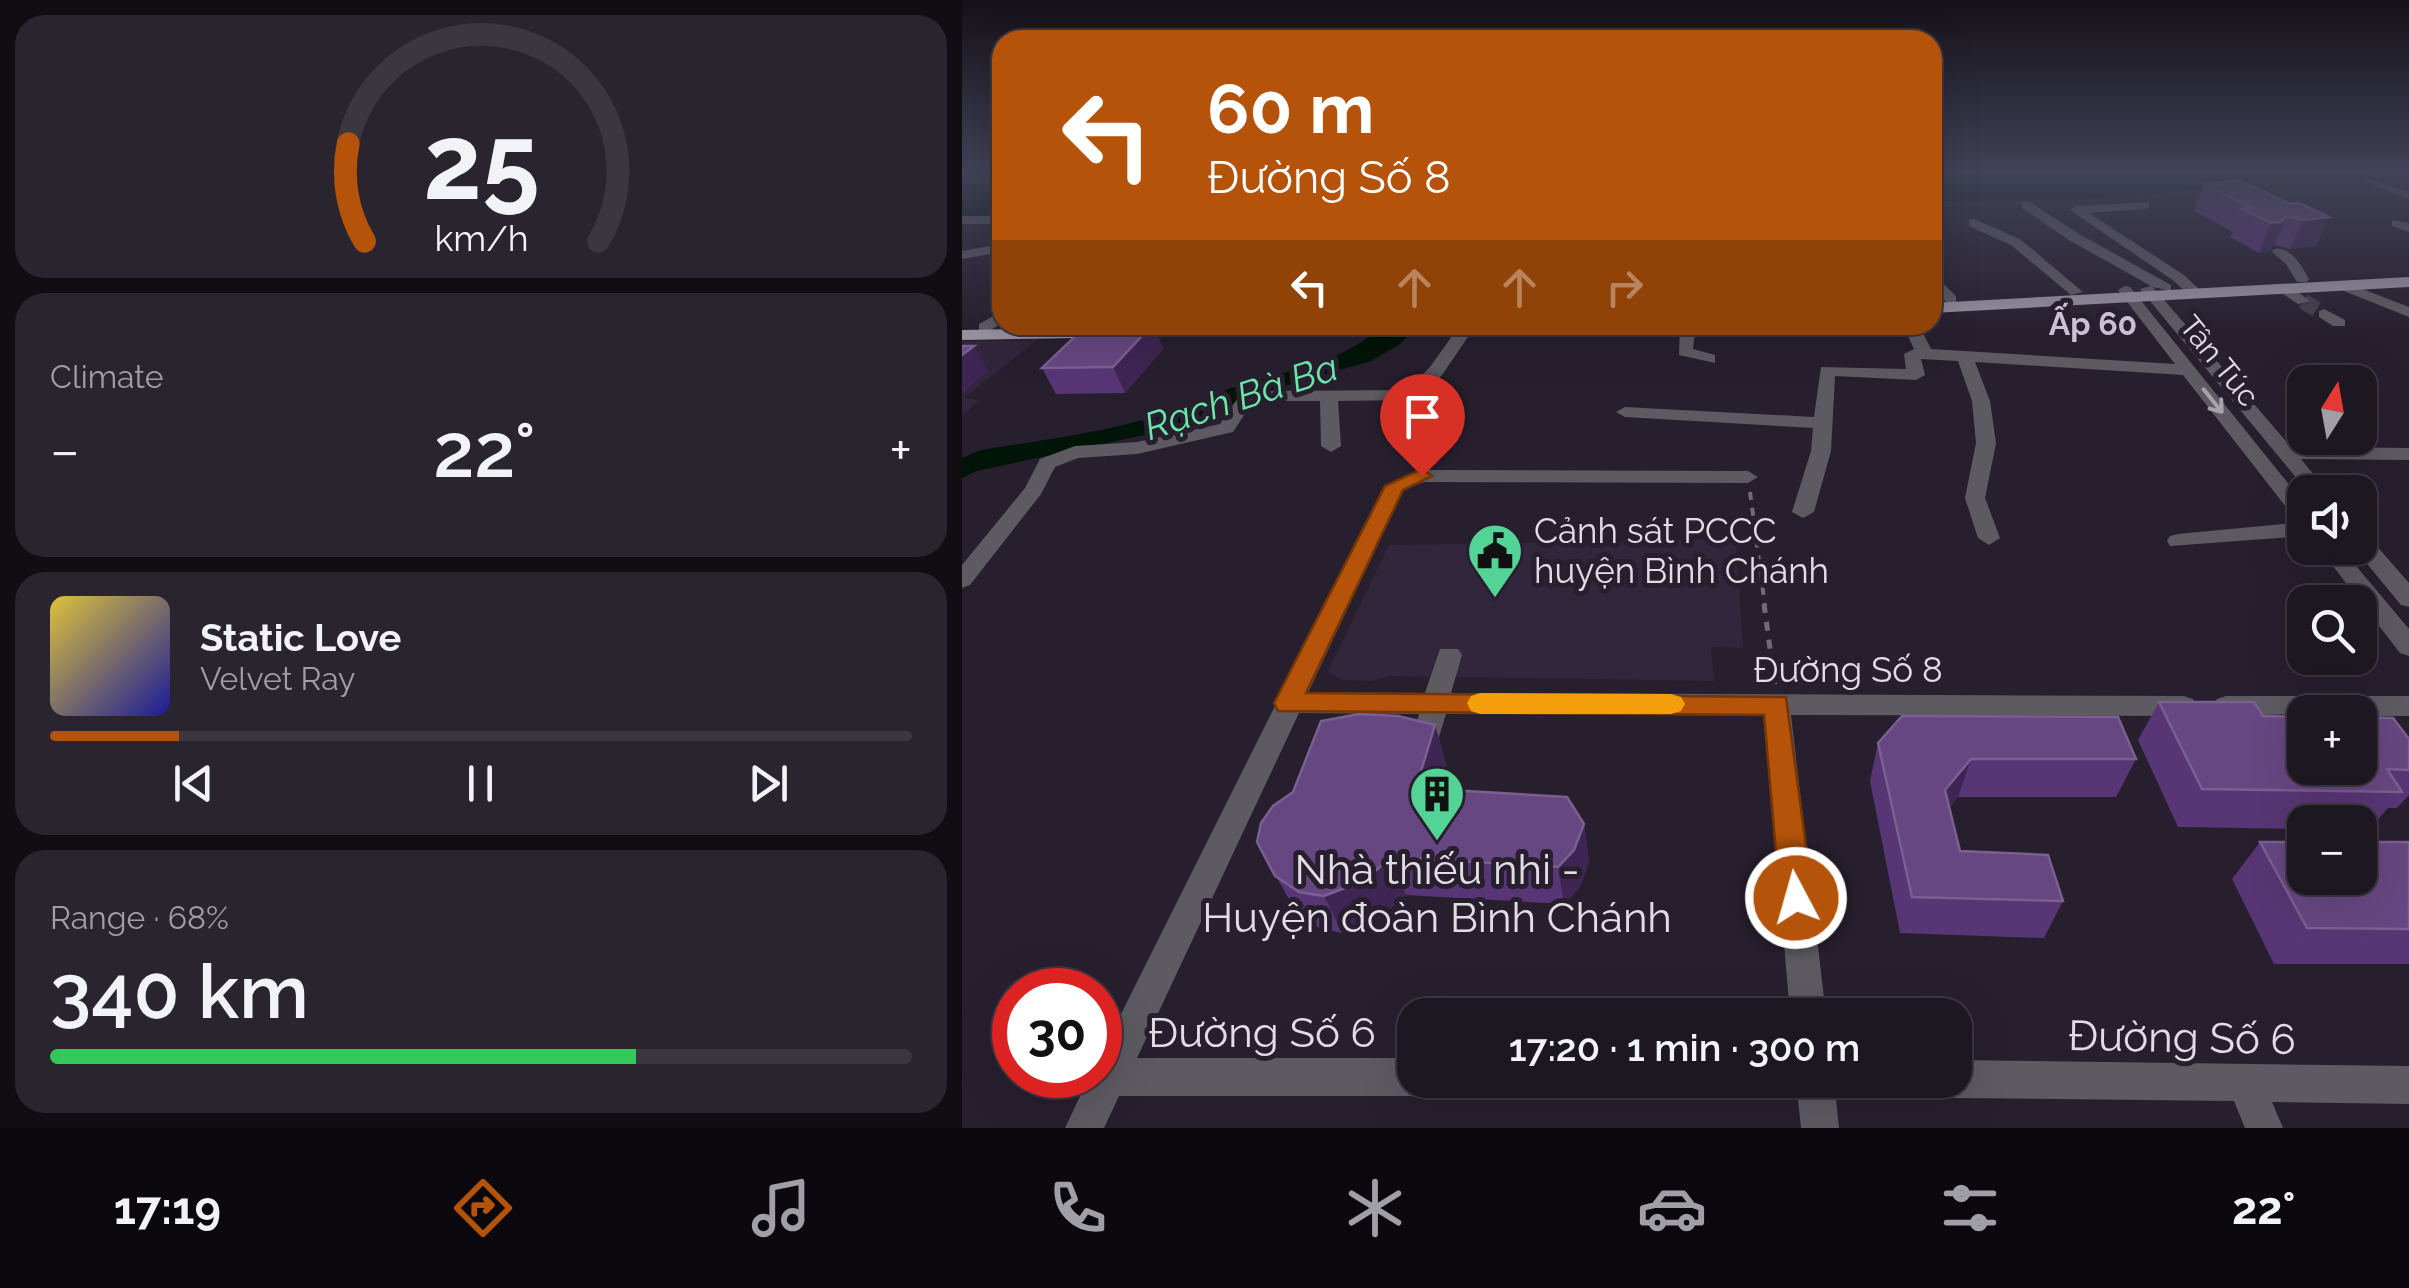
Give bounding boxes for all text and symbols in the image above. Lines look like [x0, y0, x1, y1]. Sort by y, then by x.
text: 60 m [1207, 67, 1374, 149]
icon: left [1042, 70, 1172, 200]
text: 25 [423, 101, 539, 223]
text: Đường Số 8 [1207, 151, 1451, 204]
text: km/h [434, 217, 528, 259]
icon: left [1282, 260, 1337, 315]
icon: ahead [1387, 260, 1442, 315]
icon: ahead [1492, 260, 1547, 315]
icon: right [1597, 260, 1652, 315]
district label: Ấp 60 [2049, 302, 2137, 342]
street label: Tân Túc [2172, 309, 2266, 413]
water label: Rạch Bà Ba [1138, 344, 1343, 449]
text: Climate [50, 358, 164, 395]
north arrow [2287, 365, 2377, 455]
map controls [2287, 365, 2377, 895]
pin [1380, 374, 1465, 477]
one-way arrow [2202, 387, 2224, 413]
icon: arrive [1395, 389, 1450, 444]
text: 22° [433, 406, 536, 495]
text: − [50, 418, 80, 483]
text: + [889, 418, 912, 483]
button: sound [2287, 475, 2377, 565]
place label: Cảnh sát PCCC huyện Bình Chánh [1534, 510, 1829, 591]
public building icon: Cảnh sát PCCC huyện Bình Chánh [1465, 521, 1525, 600]
button: search [2287, 585, 2377, 675]
text: Static Love [200, 615, 401, 660]
street label: Đường Số 8 [1753, 649, 1943, 690]
text: Velvet Ray [200, 660, 355, 697]
button: + [2287, 695, 2377, 785]
icon: previous [166, 756, 221, 811]
icon: pause [453, 756, 508, 811]
icon: next [741, 756, 796, 811]
building icon: Nhà thiếu nhi - Huyện đoàn Bình Chánh [1407, 764, 1467, 843]
button: − [2287, 805, 2377, 895]
place label: Nhà thiếu nhi - Huyện đoàn Bình Chánh [1202, 845, 1672, 942]
position arrow [1744, 846, 1848, 950]
text: Range · 68% [50, 899, 229, 936]
text: 340 km [50, 947, 309, 1036]
speed limit sign: 30 [992, 968, 1122, 1098]
street label: Đường Số 6 [1148, 1008, 1376, 1057]
street label: Đường Số 6 [2068, 1011, 2296, 1064]
text: 17:20 · 1 min · 300 m [1509, 1025, 1860, 1070]
icon: directions [448, 1173, 518, 1243]
icon: music [746, 1173, 816, 1243]
icon: phone [1043, 1173, 1113, 1243]
icon: climate [1340, 1173, 1410, 1243]
icon: car [1637, 1173, 1707, 1243]
icon: filters [1935, 1173, 2005, 1243]
text: 17:19 [114, 1182, 221, 1235]
text: 22° [2232, 1182, 2295, 1235]

